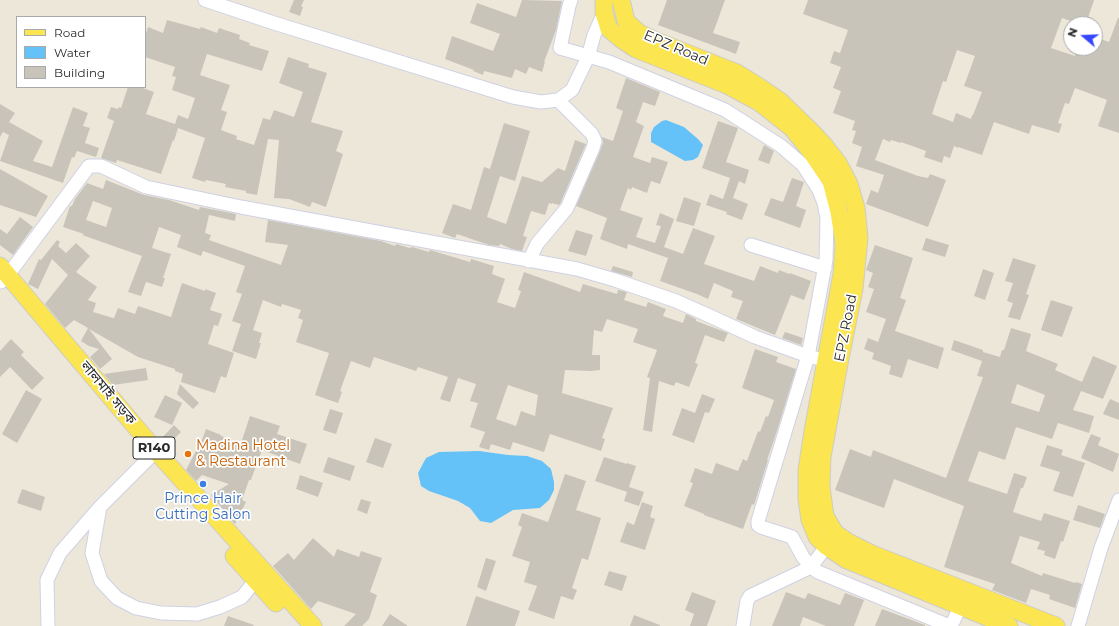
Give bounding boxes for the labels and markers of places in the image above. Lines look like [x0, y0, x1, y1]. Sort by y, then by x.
place label: Madina Hotel & Restaurant [196, 438, 290, 470]
marker: Madina Hotel & Restaurant [183, 449, 193, 459]
marker: Prince Hair Cutting Salon [198, 479, 208, 489]
place label: Prince Hair Cutting Salon [155, 491, 251, 524]

